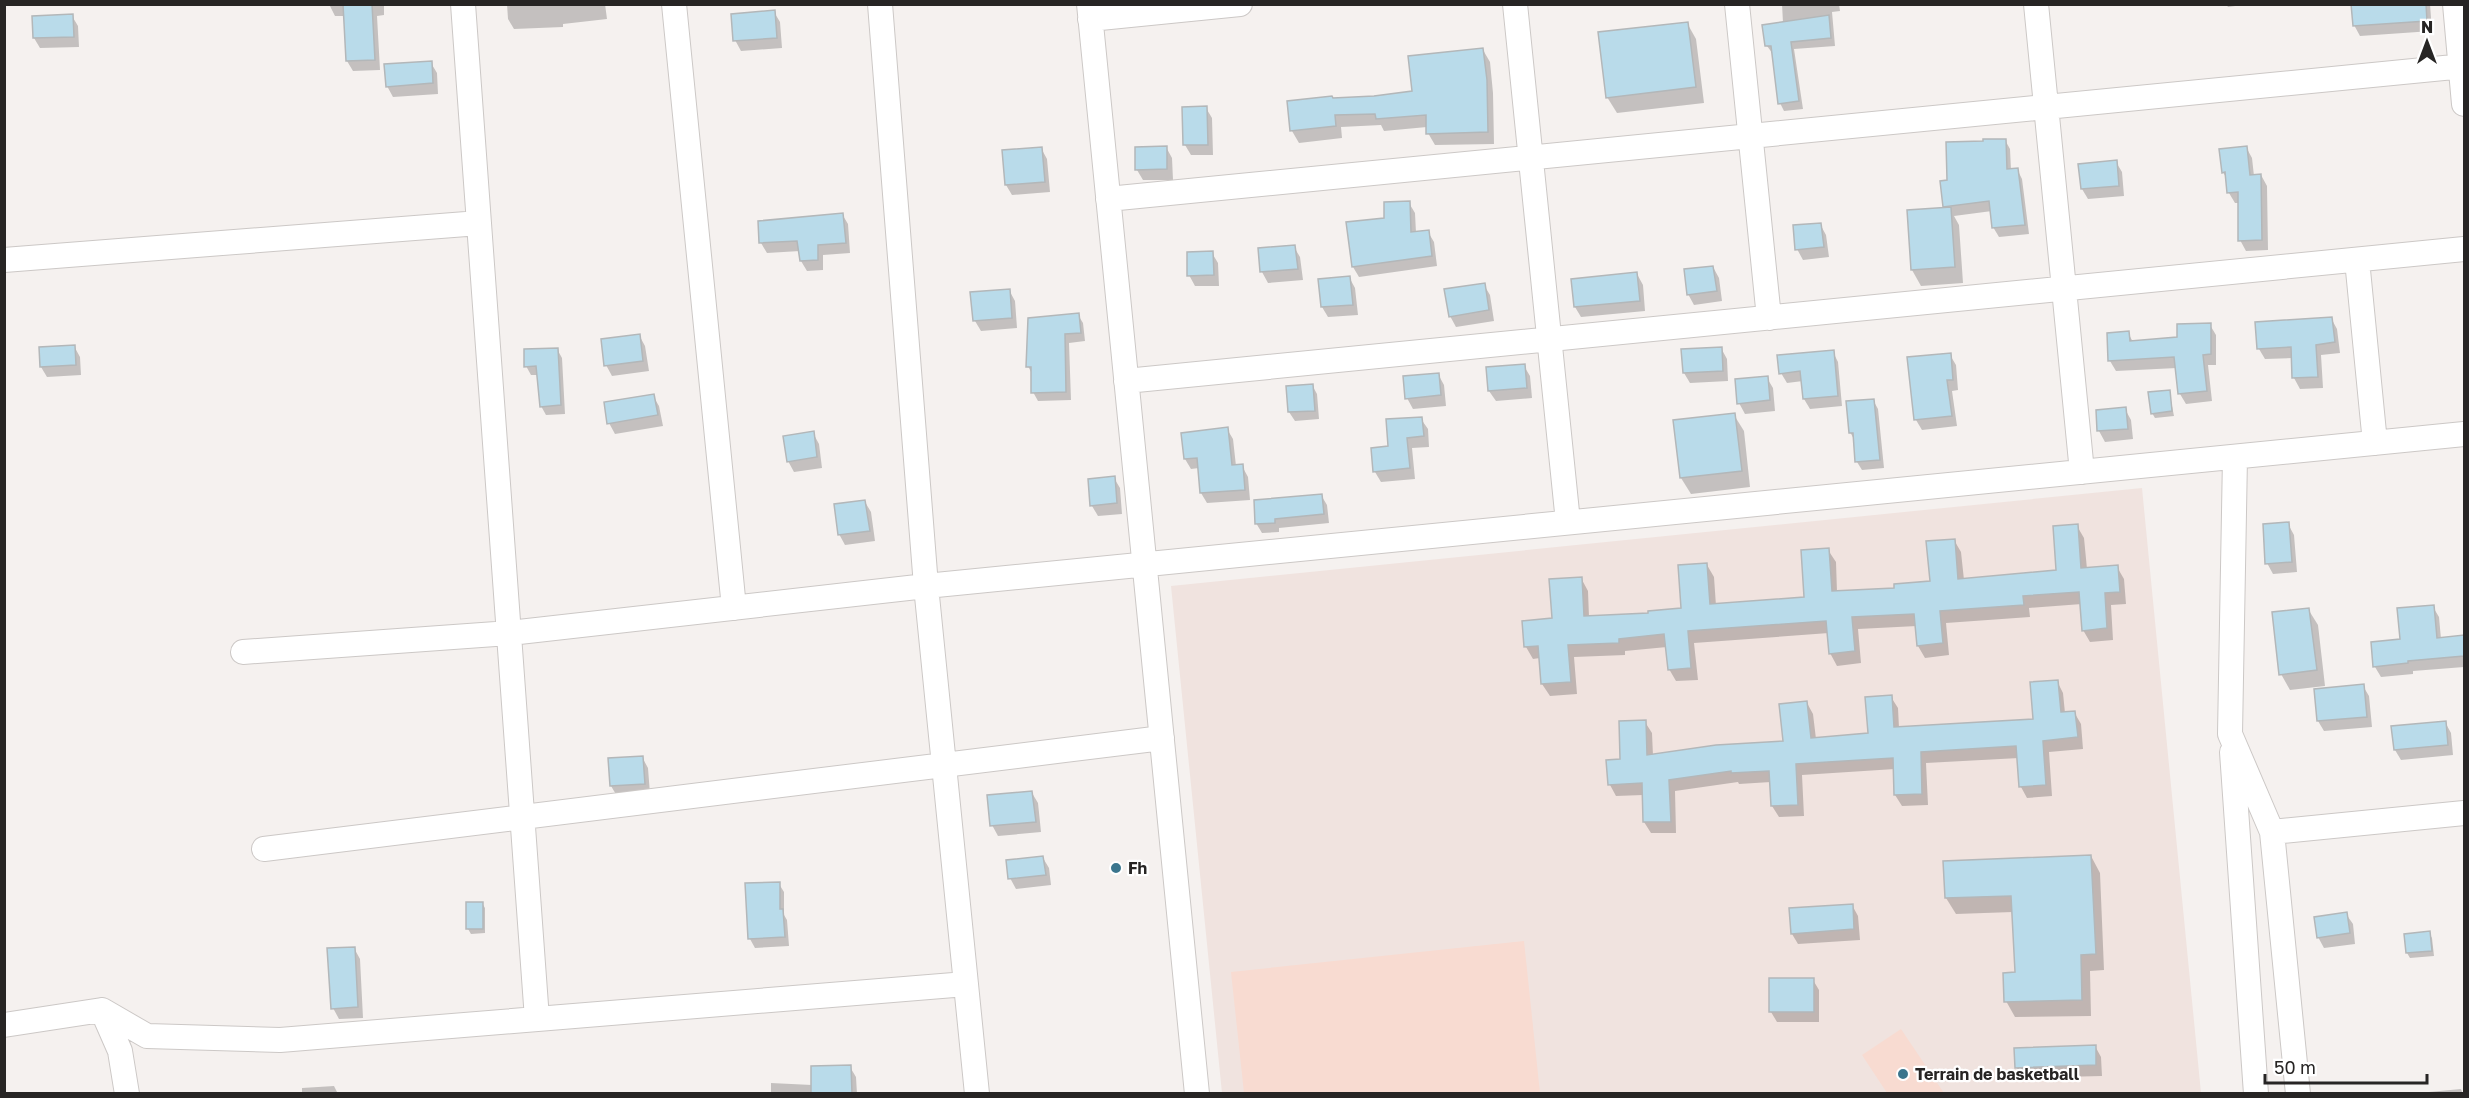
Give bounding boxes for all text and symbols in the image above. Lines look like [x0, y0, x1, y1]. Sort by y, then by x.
north arrow [2397, 12, 2457, 72]
text: N [2421, 17, 2433, 37]
place label: Fh [1128, 858, 1147, 878]
marker: Fh [1109, 861, 1123, 875]
scale bar [2265, 1047, 2427, 1085]
text: 50 m [2274, 1056, 2316, 1078]
place label: Terrain de basketball [1915, 1064, 2080, 1084]
marker: Terrain de basketball [1896, 1067, 1910, 1081]

